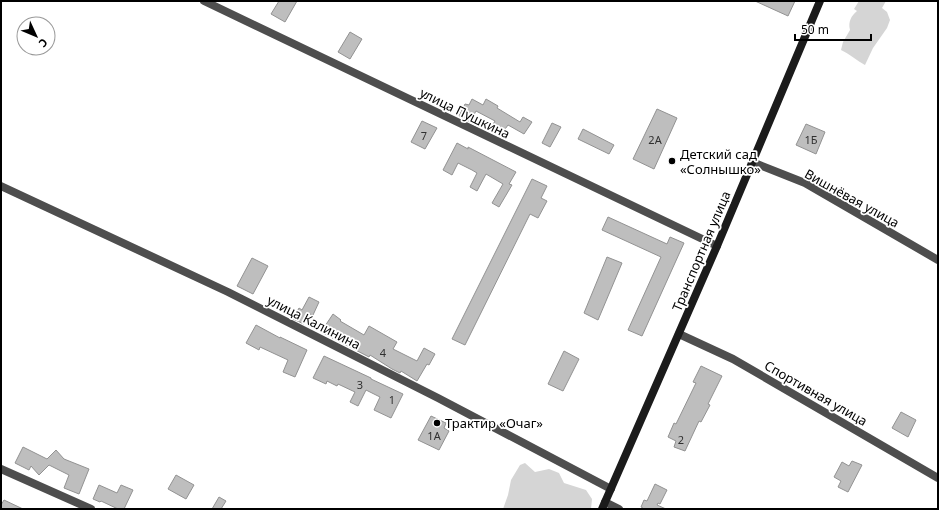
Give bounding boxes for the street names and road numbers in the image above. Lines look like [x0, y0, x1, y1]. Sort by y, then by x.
street label: улица Пушкина [417, 83, 513, 143]
street label: Вишнёвая улица [801, 165, 903, 231]
street label: Транспортная улица [668, 188, 734, 314]
street label: улица Калинина [264, 291, 364, 353]
street label: Спортивная улица [761, 356, 871, 430]

